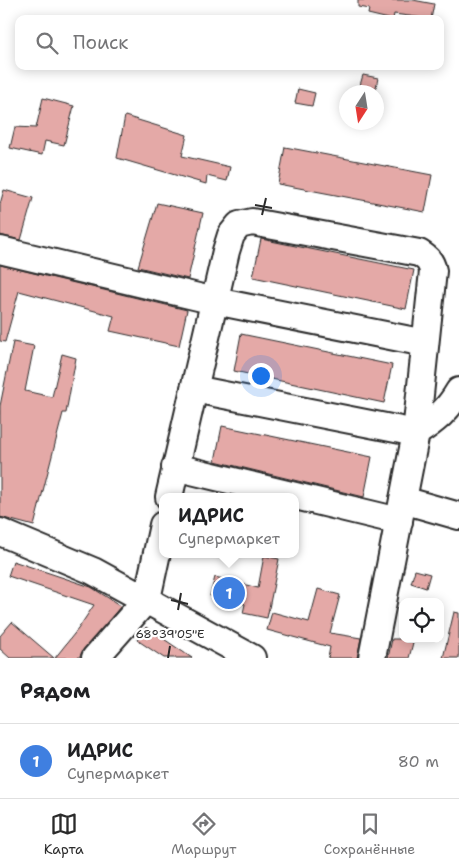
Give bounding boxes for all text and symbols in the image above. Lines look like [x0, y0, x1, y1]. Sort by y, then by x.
search box [15, 15, 444, 70]
icon: search [33, 29, 61, 57]
text: Поиск [73, 30, 128, 55]
north arrow [339, 85, 384, 130]
your location [248, 363, 274, 389]
popup [159, 493, 299, 558]
text: ИДРИС [178, 503, 244, 528]
text: Супермаркет [178, 528, 280, 549]
pin: 1 [213, 574, 245, 612]
map controls [399, 598, 444, 643]
button: locate [399, 598, 444, 643]
text: 68°39'05"E [135, 626, 205, 642]
text: Рядом [20, 677, 90, 705]
text: ИДРИС [67, 738, 133, 763]
text: 1 [32, 751, 40, 772]
text: 80 m [398, 751, 439, 772]
text: Супермаркет [67, 763, 169, 784]
tab: Карта [44, 810, 84, 858]
tab: Маршрут [171, 810, 236, 858]
tab: Сохранённые [324, 810, 415, 858]

